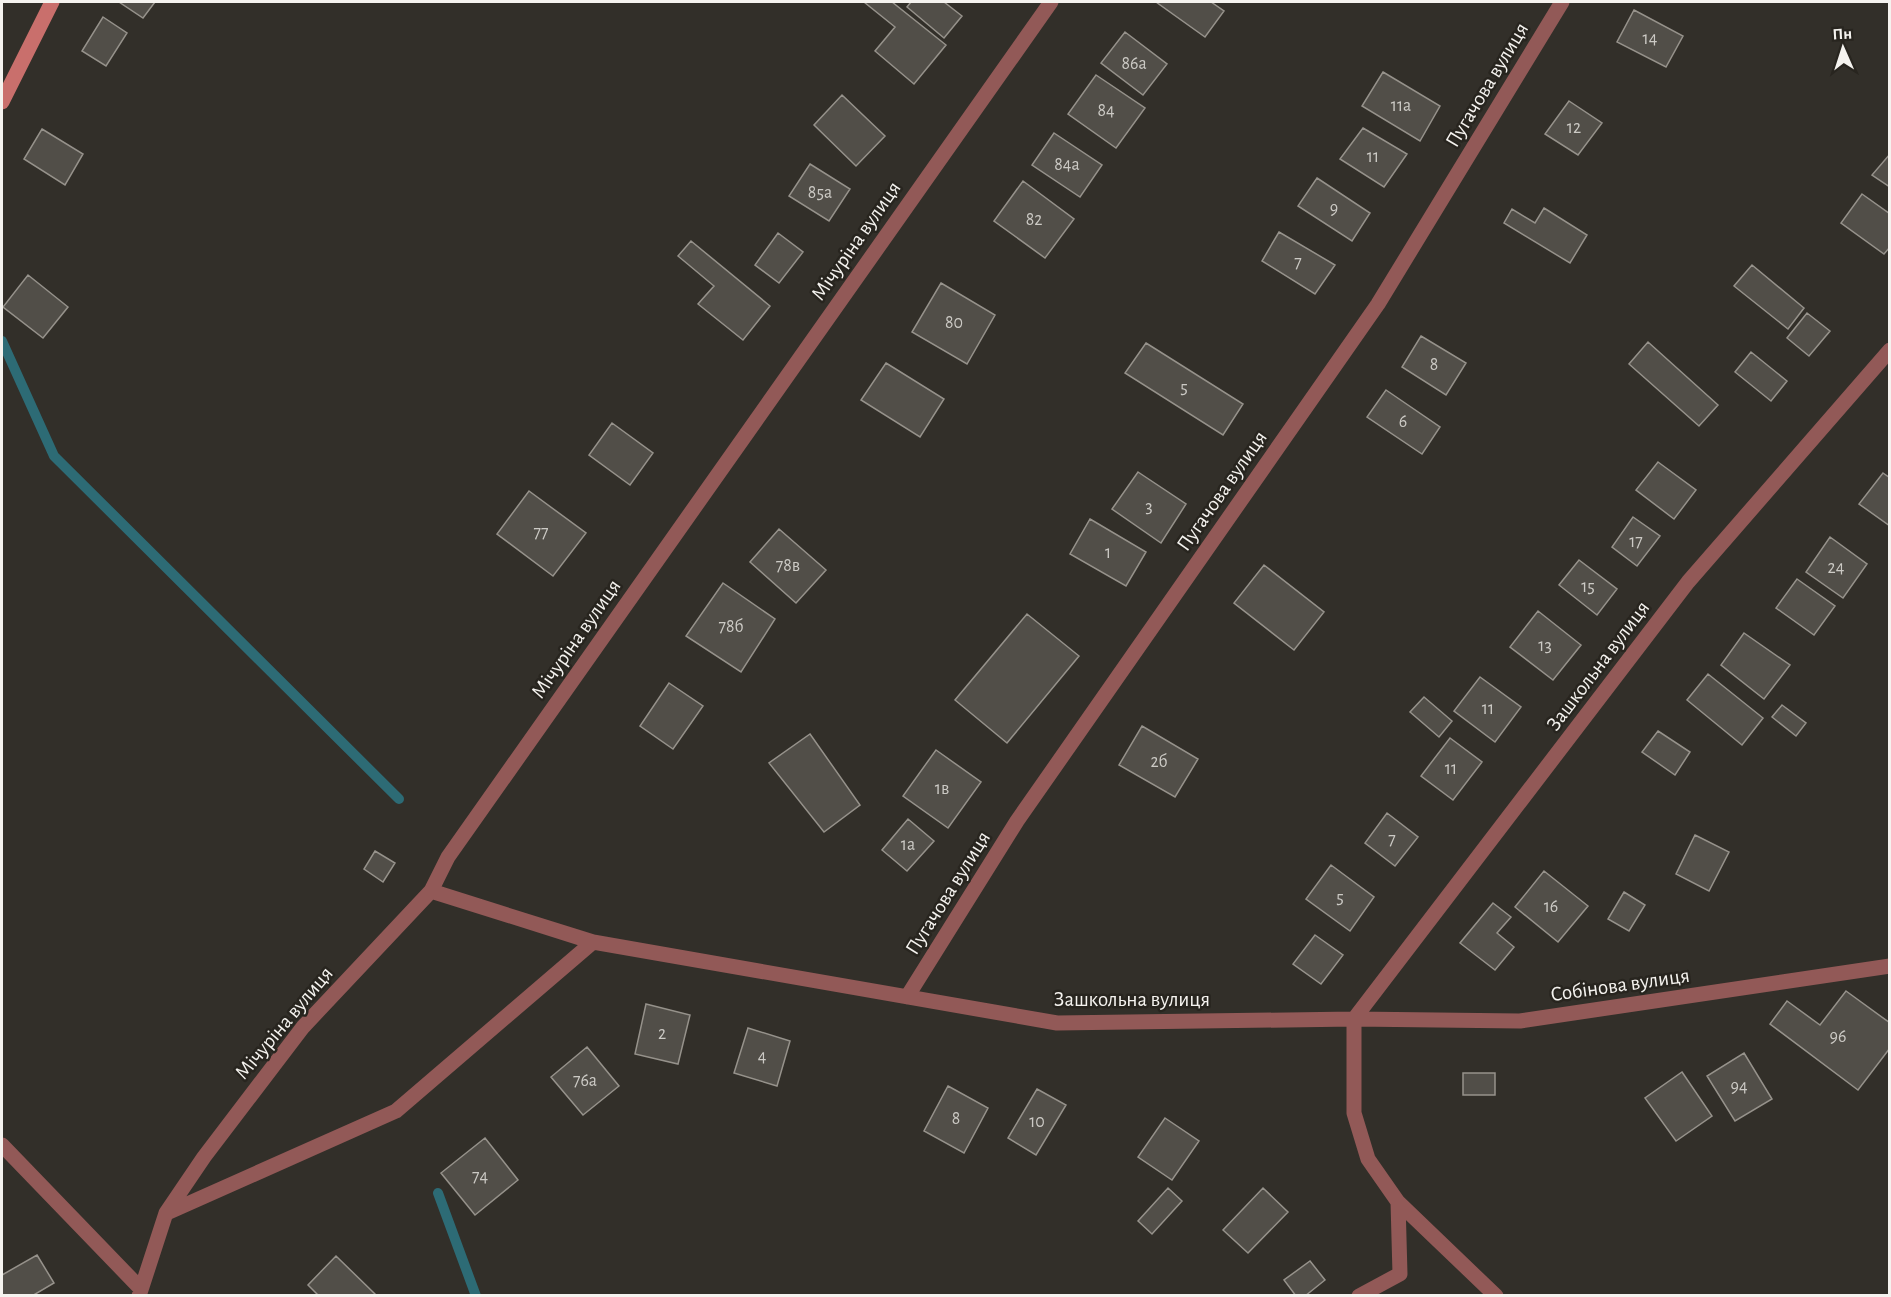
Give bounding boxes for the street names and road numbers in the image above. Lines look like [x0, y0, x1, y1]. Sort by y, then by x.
street label: Пугачова вулиця [1442, 19, 1532, 151]
street label: Мічуріна вулиця [807, 178, 905, 304]
street label: Пугачова вулиця [1173, 427, 1271, 555]
street label: Мічуріна вулиця [527, 576, 625, 702]
street label: Зашкольна вулиця [1543, 597, 1653, 735]
street label: Пугачова вулиця [902, 828, 994, 958]
street label: Мічуріна вулиця [231, 963, 337, 1083]
street label: Собінова вулиця [1549, 965, 1691, 1005]
street label: Зашкольна вулиця [1054, 989, 1210, 1010]

